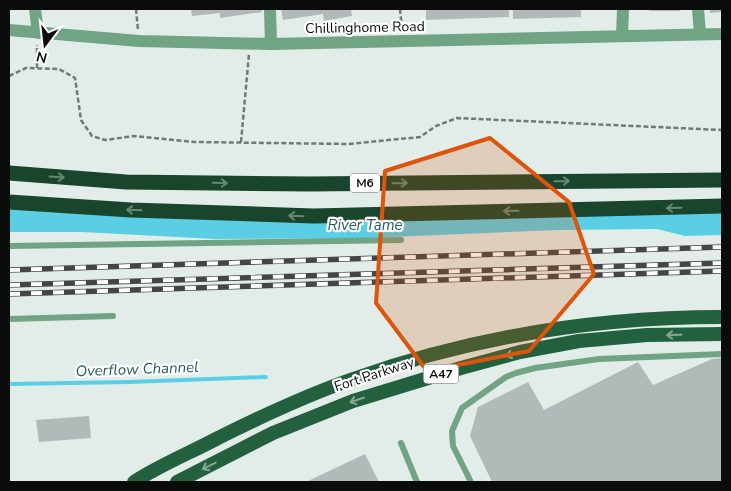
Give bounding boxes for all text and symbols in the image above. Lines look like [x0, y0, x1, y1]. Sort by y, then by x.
street label: Chillinghome Road [305, 17, 425, 38]
north arrow [20, 20, 70, 70]
text: N [34, 47, 49, 68]
one-way arrow [49, 172, 65, 181]
road number: M6 [350, 174, 380, 192]
one-way arrow [554, 176, 570, 186]
one-way arrow [211, 178, 227, 188]
one-way arrow [391, 178, 407, 188]
one-way arrow [666, 203, 682, 212]
one-way arrow [126, 206, 142, 215]
one-way arrow [503, 207, 519, 216]
one-way arrow [288, 211, 304, 220]
water label: River Tame [328, 215, 403, 235]
one-way arrow [666, 330, 682, 340]
one-way arrow [505, 350, 521, 360]
street label: Fort Parkway [332, 352, 417, 396]
water label: Overflow Channel [75, 357, 199, 381]
road number: A47 [424, 364, 458, 384]
one-way arrow [349, 396, 365, 405]
one-way arrow [201, 461, 216, 471]

